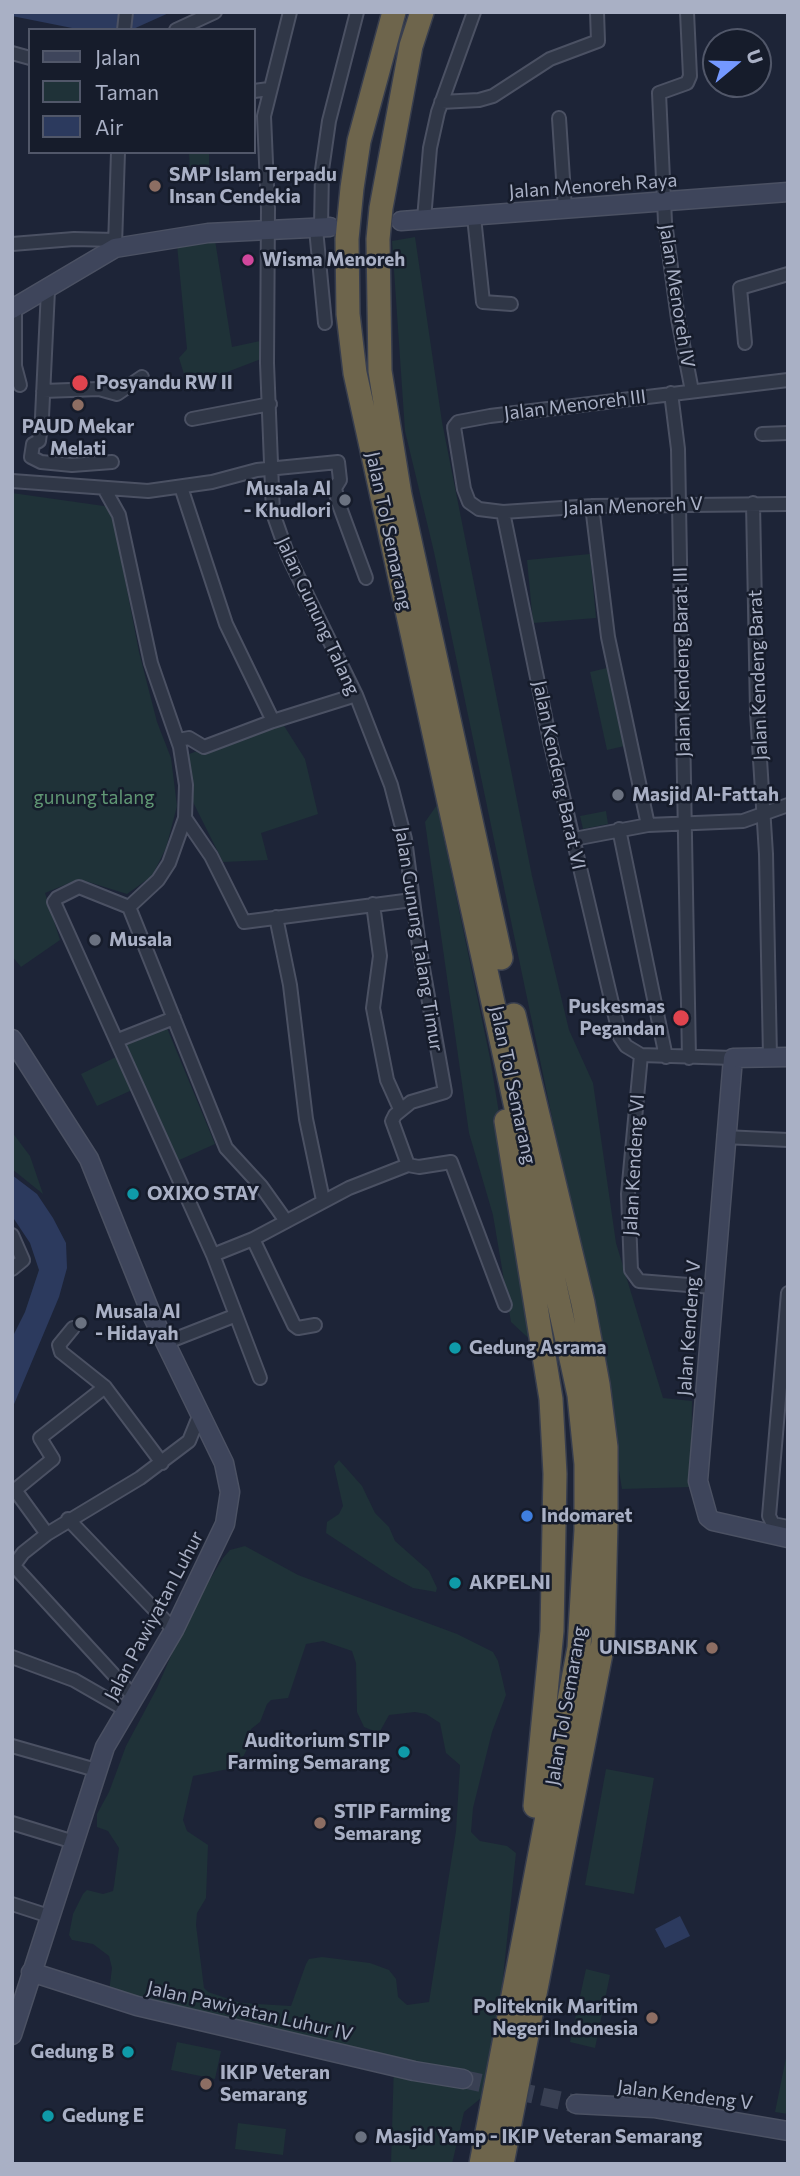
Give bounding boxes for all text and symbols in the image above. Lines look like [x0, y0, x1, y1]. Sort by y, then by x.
legend [28, 28, 256, 154]
north arrow [702, 28, 772, 98]
text: Jalan [95, 44, 140, 69]
text: U [742, 46, 769, 67]
text: Taman [95, 79, 159, 104]
text: Air [95, 114, 123, 139]
place label: SMP Islam Terpadu Insan Cendekia [169, 164, 337, 208]
street label: Jalan Menoreh Raya [508, 169, 678, 203]
marker: SMP Islam Terpadu Insan Cendekia [147, 178, 163, 194]
street label: Jalan Menoreh IV [654, 222, 700, 370]
place label: Wisma Menoreh [262, 249, 405, 271]
marker: Wisma Menoreh [240, 252, 256, 268]
place label: Posyandu RW II [96, 372, 233, 394]
marker: Posyandu RW II [70, 373, 90, 393]
street label: Jalan Menoreh III [503, 385, 647, 425]
marker: PAUD Mekar Melati [70, 397, 86, 413]
place label: PAUD Mekar Melati [22, 416, 134, 460]
street label: Jalan Tol Semarang [361, 450, 417, 612]
place label: Musala Al - Khudlori [243, 478, 331, 522]
marker: Musala Al - Khudlori [337, 492, 353, 508]
street label: Jalan Menoreh V [563, 492, 703, 520]
street label: Jalan Gunung Talang [271, 533, 365, 699]
street label: Jalan Kendeng Barat III [669, 567, 695, 757]
street label: Jalan Kendeng Barat [744, 589, 772, 761]
street label: Jalan Kendeng Barat VI [528, 678, 590, 872]
place label: Masjid Al-Fattah [632, 784, 779, 806]
park label: gunung talang [34, 787, 154, 809]
marker: Masjid Al-Fattah [610, 787, 626, 803]
street label: Jalan Gunung Talang Timur [390, 825, 448, 1053]
place label: Musala [109, 929, 172, 951]
marker: Musala [87, 932, 103, 948]
place label: Puskesmas Pegandan [568, 996, 665, 1040]
street label: Jalan Tol Semarang [485, 1004, 541, 1166]
marker: Puskesmas Pegandan [671, 1008, 691, 1028]
street label: Jalan Kendeng VI [619, 1094, 649, 1236]
place label: OXIXO STAY [147, 1183, 259, 1205]
marker: OXIXO STAY [125, 1186, 141, 1202]
street label: Jalan Kendeng V [673, 1259, 705, 1397]
place label: Musala Al - Hidayah [95, 1301, 181, 1345]
marker: Musala Al - Hidayah [73, 1315, 89, 1331]
place label: Gedung Asrama [469, 1337, 607, 1359]
marker: Gedung Asrama [447, 1340, 463, 1356]
place label: Indomaret [541, 1505, 633, 1527]
marker: Indomaret [519, 1508, 535, 1524]
street label: Jalan Pawiyatan Luhur [100, 1527, 208, 1705]
place label: AKPELNI [469, 1572, 551, 1594]
marker: AKPELNI [447, 1575, 463, 1591]
street label: Jalan Tol Semarang [541, 1625, 591, 1787]
place label: UNISBANK [599, 1637, 698, 1659]
marker: UNISBANK [704, 1640, 720, 1656]
place label: Auditorium STIP Farming Semarang [228, 1730, 390, 1774]
marker: Auditorium STIP Farming Semarang [396, 1744, 412, 1760]
place label: STIP Farming Semarang [334, 1801, 451, 1845]
marker: STIP Farming Semarang [312, 1815, 328, 1831]
street label: Jalan Pawiyatan Luhur IV [145, 1976, 355, 2046]
place label: Politeknik Maritim Negeri Indonesia [473, 1996, 638, 2040]
marker: Politeknik Maritim Negeri Indonesia [644, 2010, 660, 2026]
place label: Gedung B [31, 2041, 114, 2063]
marker: Gedung B [120, 2044, 136, 2060]
place label: IKIP Veteran Semarang [220, 2062, 330, 2106]
street label: Jalan Kendeng V [616, 2075, 754, 2115]
marker: IKIP Veteran Semarang [198, 2076, 214, 2092]
place label: Gedung E [62, 2105, 144, 2127]
marker: Gedung E [40, 2108, 56, 2124]
place label: Masjid Yamp - IKIP Veteran Semarang [375, 2126, 702, 2148]
marker: Masjid Yamp - IKIP Veteran Semarang [353, 2129, 369, 2145]

